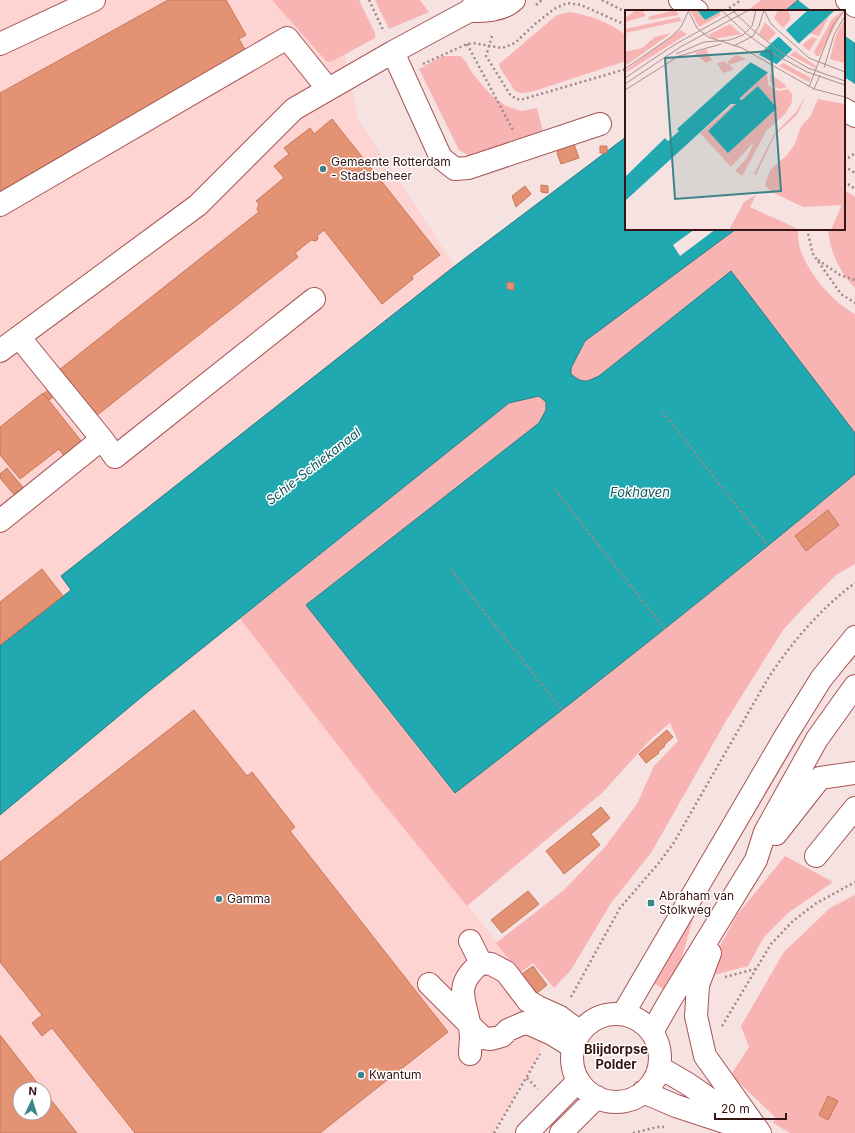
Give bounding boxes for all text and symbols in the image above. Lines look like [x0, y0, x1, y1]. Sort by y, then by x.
inset map [625, 10, 845, 230]
place label: Gemeente Rotterdam - Stadsbeheer [331, 154, 451, 183]
marker: Gemeente Rotterdam - Stadsbeheer [318, 164, 328, 174]
water label: Schie-Schiekanaal [262, 424, 364, 508]
water label: Fokhaven [610, 484, 670, 500]
place label: Abraham van Stolkweg [659, 888, 734, 917]
place label: Gamma [227, 891, 270, 906]
marker: Gamma [214, 894, 224, 904]
marker: Abraham van Stolkweg [646, 898, 656, 908]
district label: Blijdorpse Polder [584, 1041, 648, 1072]
place label: Kwantum [369, 1067, 422, 1082]
marker: Kwantum [356, 1070, 366, 1080]
north arrow [12, 1081, 52, 1121]
text: N [28, 1084, 37, 1098]
scale bar [715, 1095, 786, 1121]
text: 20 m [721, 1101, 750, 1116]

